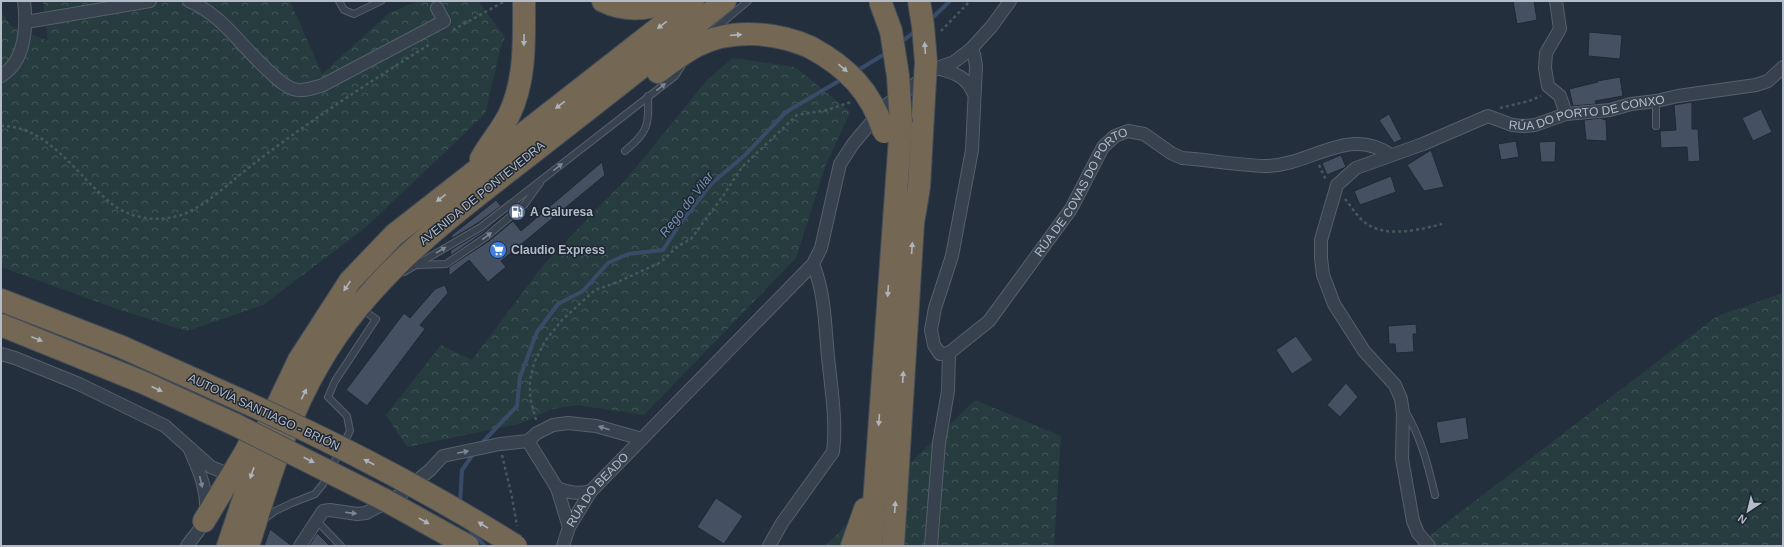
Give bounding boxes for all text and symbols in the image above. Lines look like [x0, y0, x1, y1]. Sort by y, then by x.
one-way arrow [657, 21, 668, 29]
one-way arrow [730, 32, 742, 39]
one-way arrow [520, 34, 527, 46]
one-way arrow [921, 42, 928, 54]
one-way arrow [838, 64, 848, 73]
one-way arrow [655, 83, 666, 91]
street label: RÚA DO PORTO DE CONXO [1508, 92, 1666, 133]
one-way arrow [554, 100, 565, 109]
street label: RÚA DE COVAS DO PORTO [1032, 125, 1130, 259]
street label: AVENIDA DE PONTEVEDRA [417, 138, 547, 248]
one-way arrow [553, 163, 563, 171]
water label: Rego do Vilar [656, 168, 717, 240]
one-way arrow [436, 193, 447, 202]
fuel station icon: A Galuresa [507, 202, 527, 222]
place label: A Galuresa [530, 205, 593, 219]
one-way arrow [481, 231, 492, 240]
supermarket icon: Claudio Express [488, 240, 508, 260]
one-way arrow [908, 242, 915, 254]
place label: Claudio Express [511, 243, 605, 257]
one-way arrow [435, 247, 447, 254]
one-way arrow [343, 281, 351, 291]
one-way arrow [885, 285, 892, 297]
one-way arrow [32, 336, 43, 342]
street label: AUTOVÍA SANTIAGO - BRIÓN [186, 370, 343, 453]
one-way arrow [900, 371, 907, 383]
one-way arrow [152, 386, 163, 392]
one-way arrow [301, 388, 307, 400]
one-way arrow [876, 414, 883, 426]
one-way arrow [598, 425, 610, 431]
one-way arrow [456, 449, 469, 455]
street label: RÚA DO BEADO [564, 450, 631, 529]
one-way arrow [303, 457, 314, 464]
one-way arrow [363, 459, 375, 466]
one-way arrow [249, 468, 255, 480]
one-way arrow [199, 476, 205, 488]
north arrow [1728, 491, 1768, 531]
one-way arrow [892, 501, 899, 513]
one-way arrow [344, 510, 357, 516]
text: N [1736, 512, 1749, 526]
one-way arrow [418, 517, 430, 524]
one-way arrow [478, 521, 488, 529]

